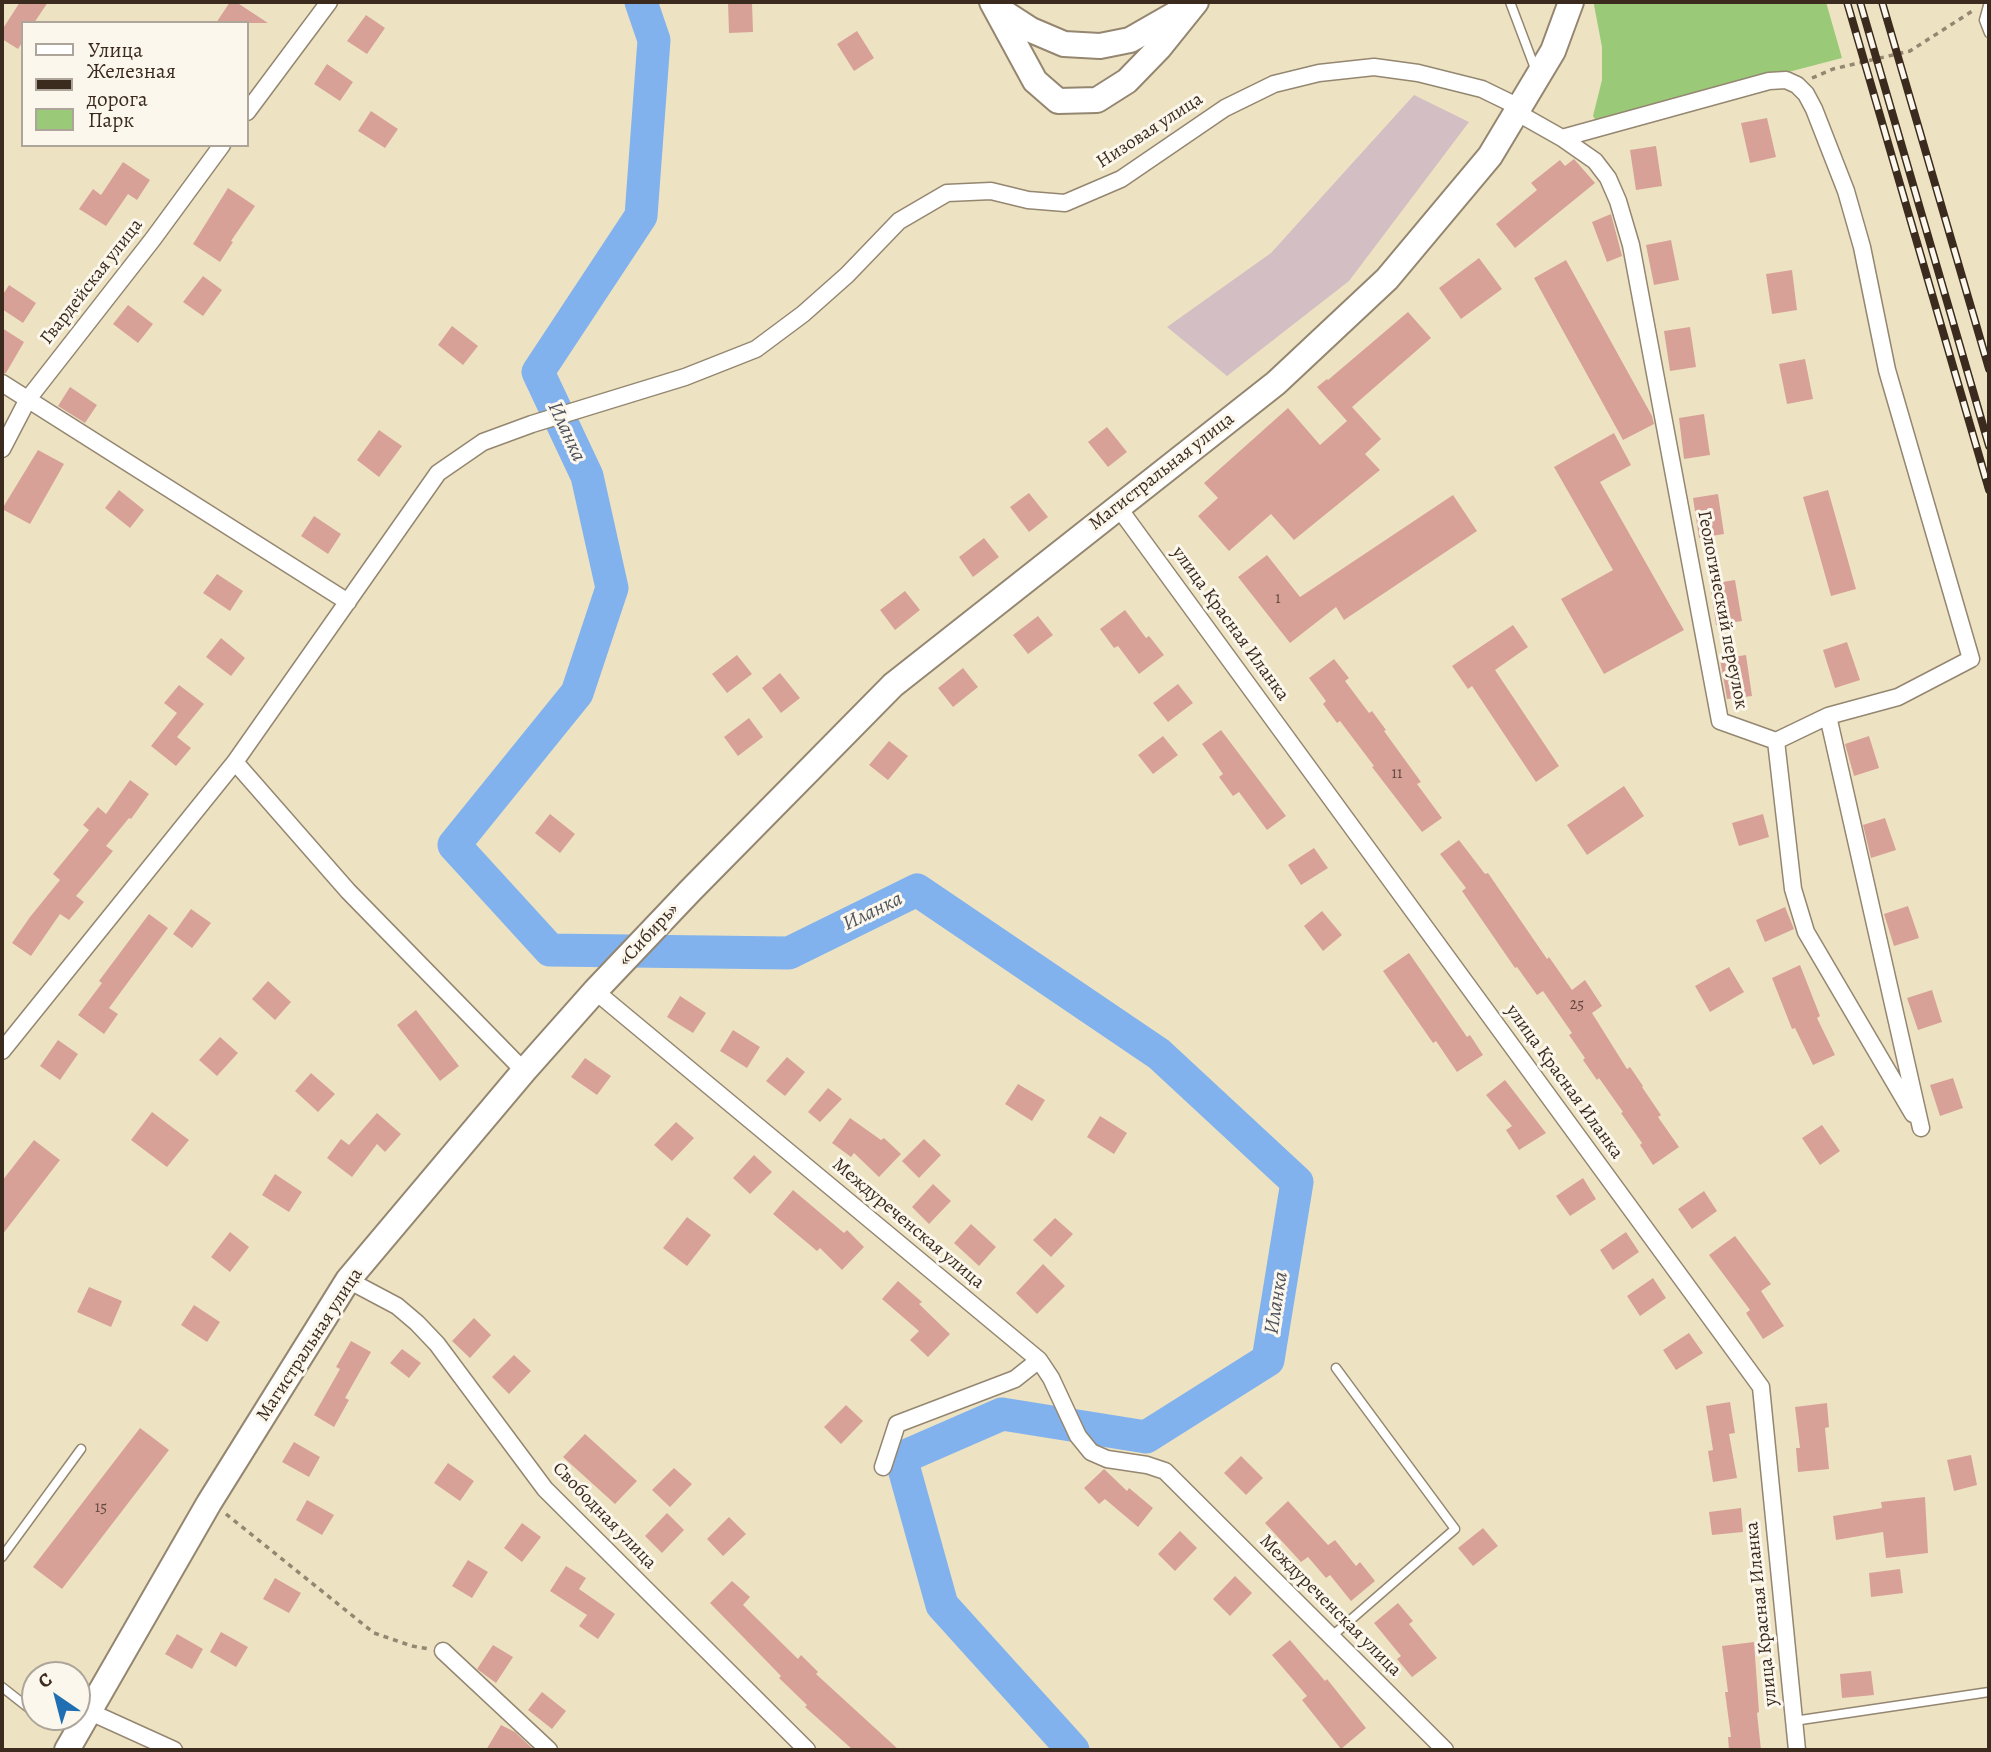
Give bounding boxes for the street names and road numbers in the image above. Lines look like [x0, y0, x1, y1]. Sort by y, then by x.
street label: Низовая улица [1093, 88, 1207, 174]
street label: Гвардейская улица [36, 215, 148, 349]
street label: Магистральная улица [1085, 408, 1239, 536]
street label: Геологический переулок [1692, 509, 1752, 711]
street label: улица Красная Иланка [1166, 542, 1294, 706]
street label: «Сибирь» [614, 899, 684, 971]
street label: улица Красная Иланка [1500, 1000, 1628, 1164]
street label: Междуреченская улица [827, 1154, 989, 1294]
street label: Магистральная улица [252, 1264, 368, 1426]
street label: Свободная улица [547, 1458, 661, 1574]
street label: улица Красная Иланка [1741, 1521, 1783, 1707]
street label: Междуреченская улица [1254, 1530, 1406, 1682]

